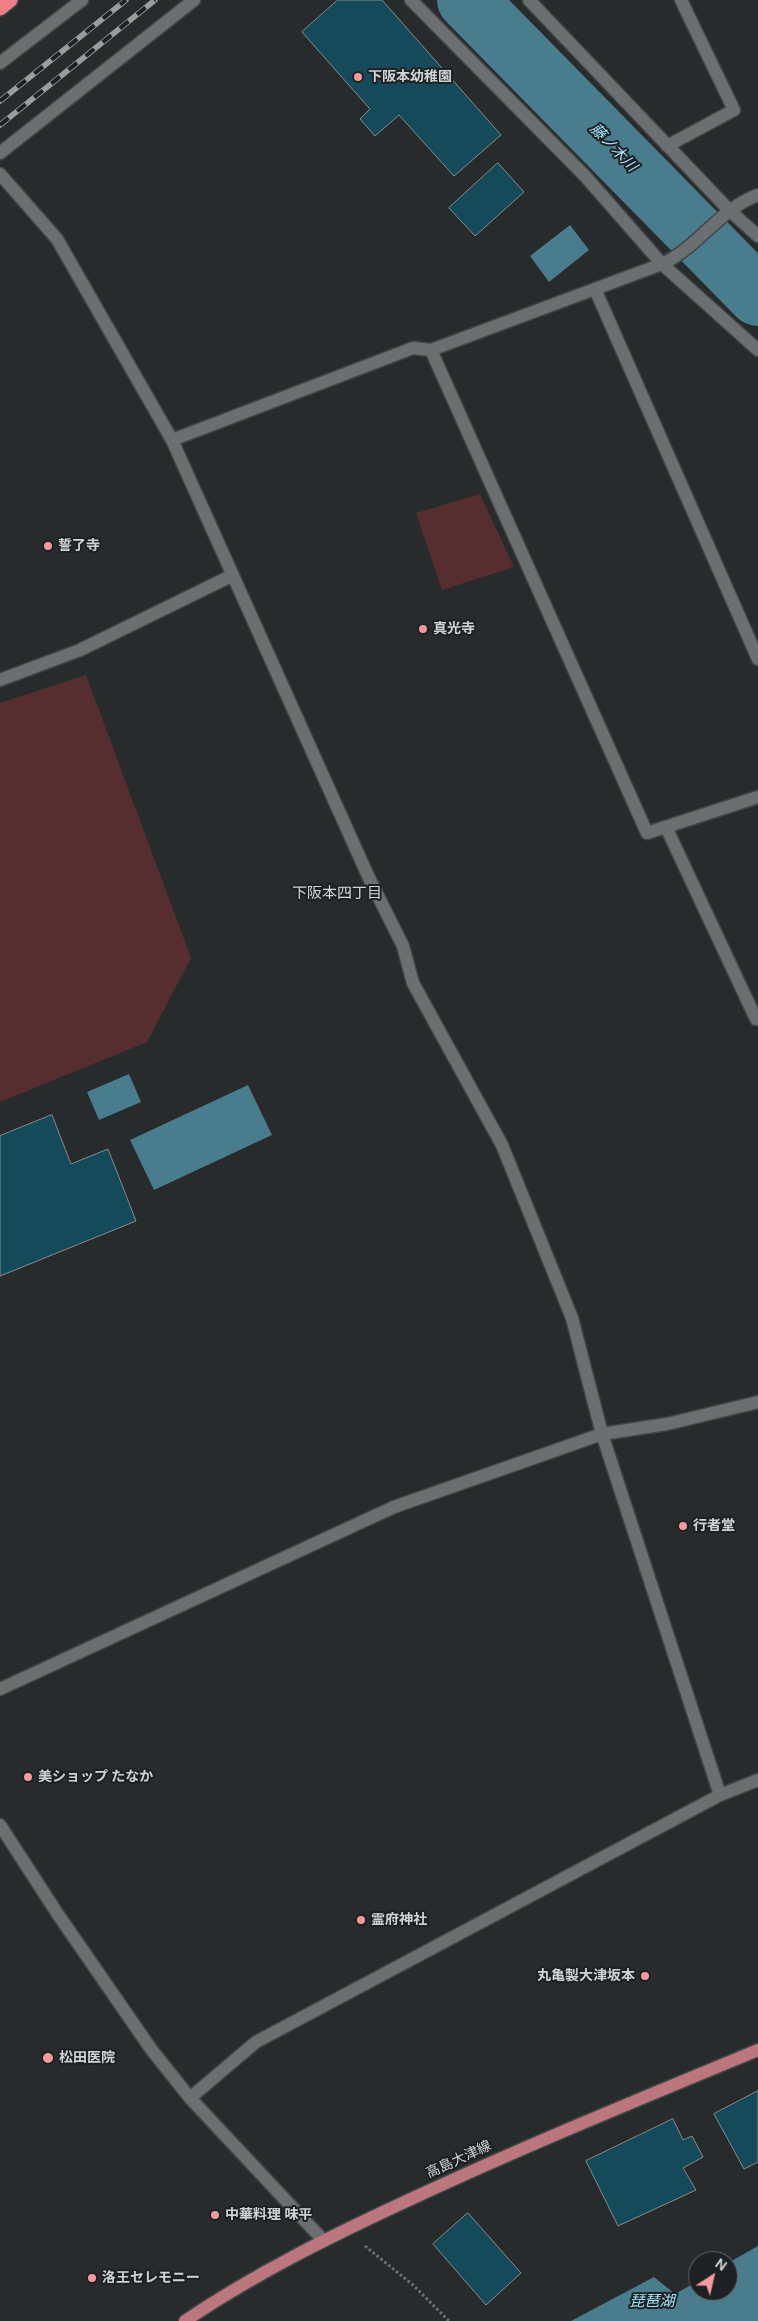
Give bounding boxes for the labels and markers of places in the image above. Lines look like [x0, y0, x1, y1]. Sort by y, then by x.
place label: 下阪本幼稚園 [368, 69, 452, 85]
marker: 下阪本幼稚園 [352, 71, 364, 83]
place label: 誓了寺 [58, 538, 100, 554]
marker: 誓了寺 [42, 540, 54, 552]
place label: 真光寺 [433, 621, 475, 637]
marker: 真光寺 [417, 623, 429, 635]
place label: 行者堂 [693, 1518, 735, 1534]
marker: 行者堂 [677, 1520, 689, 1532]
place label: 美ショップ たなか [38, 1769, 153, 1785]
marker: 美ショップ たなか [22, 1771, 34, 1783]
place label: 霊府神社 [371, 1912, 427, 1928]
marker: 霊府神社 [355, 1914, 367, 1926]
place label: 丸亀製大津坂本 [537, 1968, 635, 1984]
marker: 丸亀製大津坂本 [639, 1970, 651, 1982]
place label: 松田医院 [59, 2050, 115, 2066]
marker: 松田医院 [41, 2051, 55, 2065]
place label: 中華料理 味平 [225, 2207, 312, 2223]
marker: 中華料理 味平 [209, 2209, 221, 2221]
place label: 洛王セレモニー [102, 2270, 200, 2286]
marker: 洛王セレモニー [86, 2272, 98, 2284]

